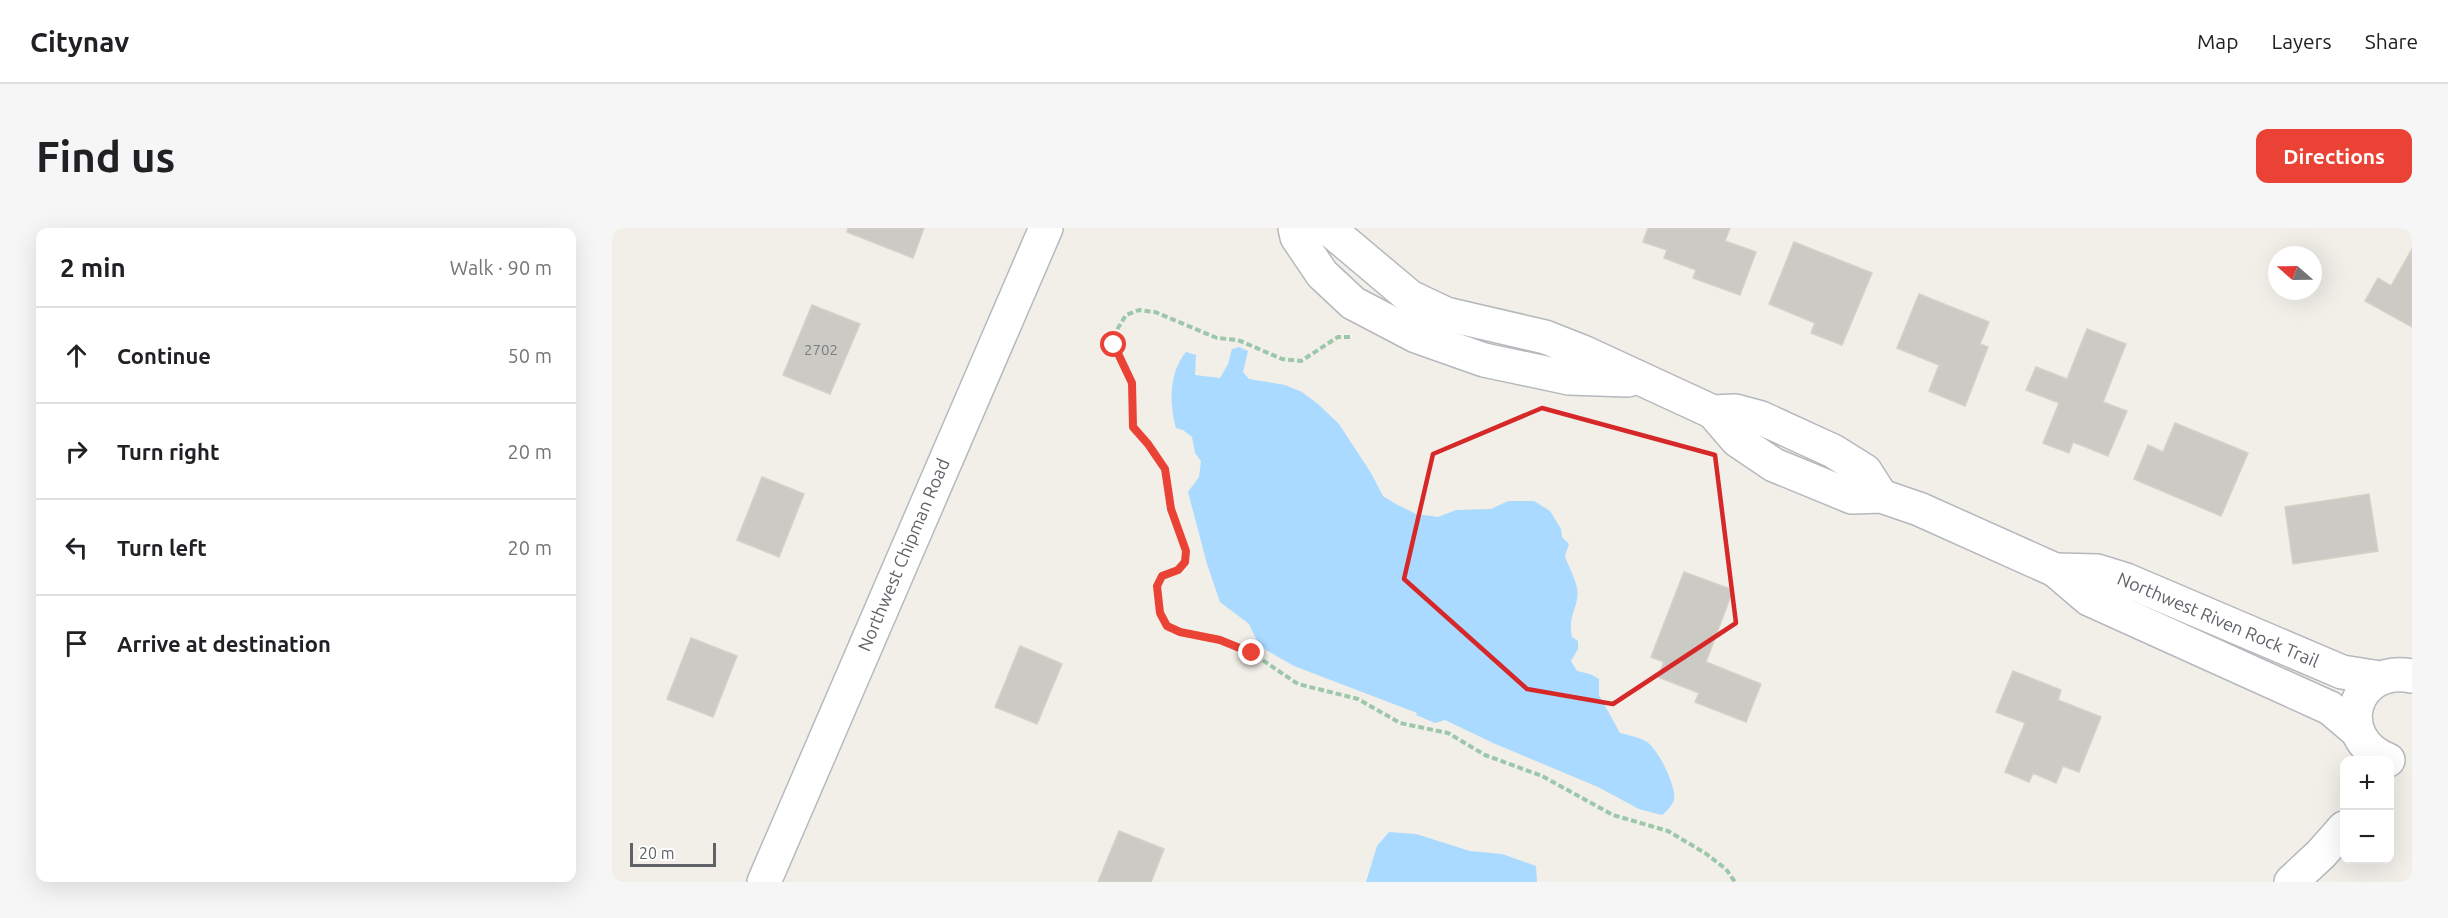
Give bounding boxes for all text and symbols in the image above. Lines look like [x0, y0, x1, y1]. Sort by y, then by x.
text: Citynav [30, 26, 129, 57]
text: Map [2197, 29, 2238, 53]
text: Layers [2271, 29, 2332, 53]
text: Share [2365, 29, 2418, 53]
button: Directions [2256, 129, 2412, 183]
text: Find us [36, 133, 175, 180]
north arrow [2268, 246, 2322, 300]
text: 2 min [60, 253, 126, 282]
text: Walk · 90 m [450, 256, 552, 279]
route start [1100, 331, 1126, 357]
icon: ahead [60, 339, 93, 372]
house number: 2702 [804, 341, 838, 358]
text: Continue [117, 343, 211, 368]
text: 50 m [508, 344, 552, 367]
icon: right [60, 435, 93, 468]
text: Turn right [117, 439, 219, 464]
text: 20 m [508, 440, 552, 463]
street label: Northwest Chipman Road [853, 455, 953, 654]
icon: left [60, 531, 93, 564]
text: Turn left [117, 535, 207, 560]
text: 20 m [508, 536, 552, 559]
street label: Northwest Riven Rock Trail [2115, 567, 2322, 671]
icon: arrive [60, 627, 93, 660]
text: Arrive at destination [117, 631, 331, 656]
route end [1238, 639, 1264, 665]
map controls [2340, 756, 2394, 864]
button: + [2340, 756, 2394, 810]
button: − [2340, 810, 2394, 864]
scale bar [630, 840, 716, 868]
text: 20 m [639, 844, 675, 862]

